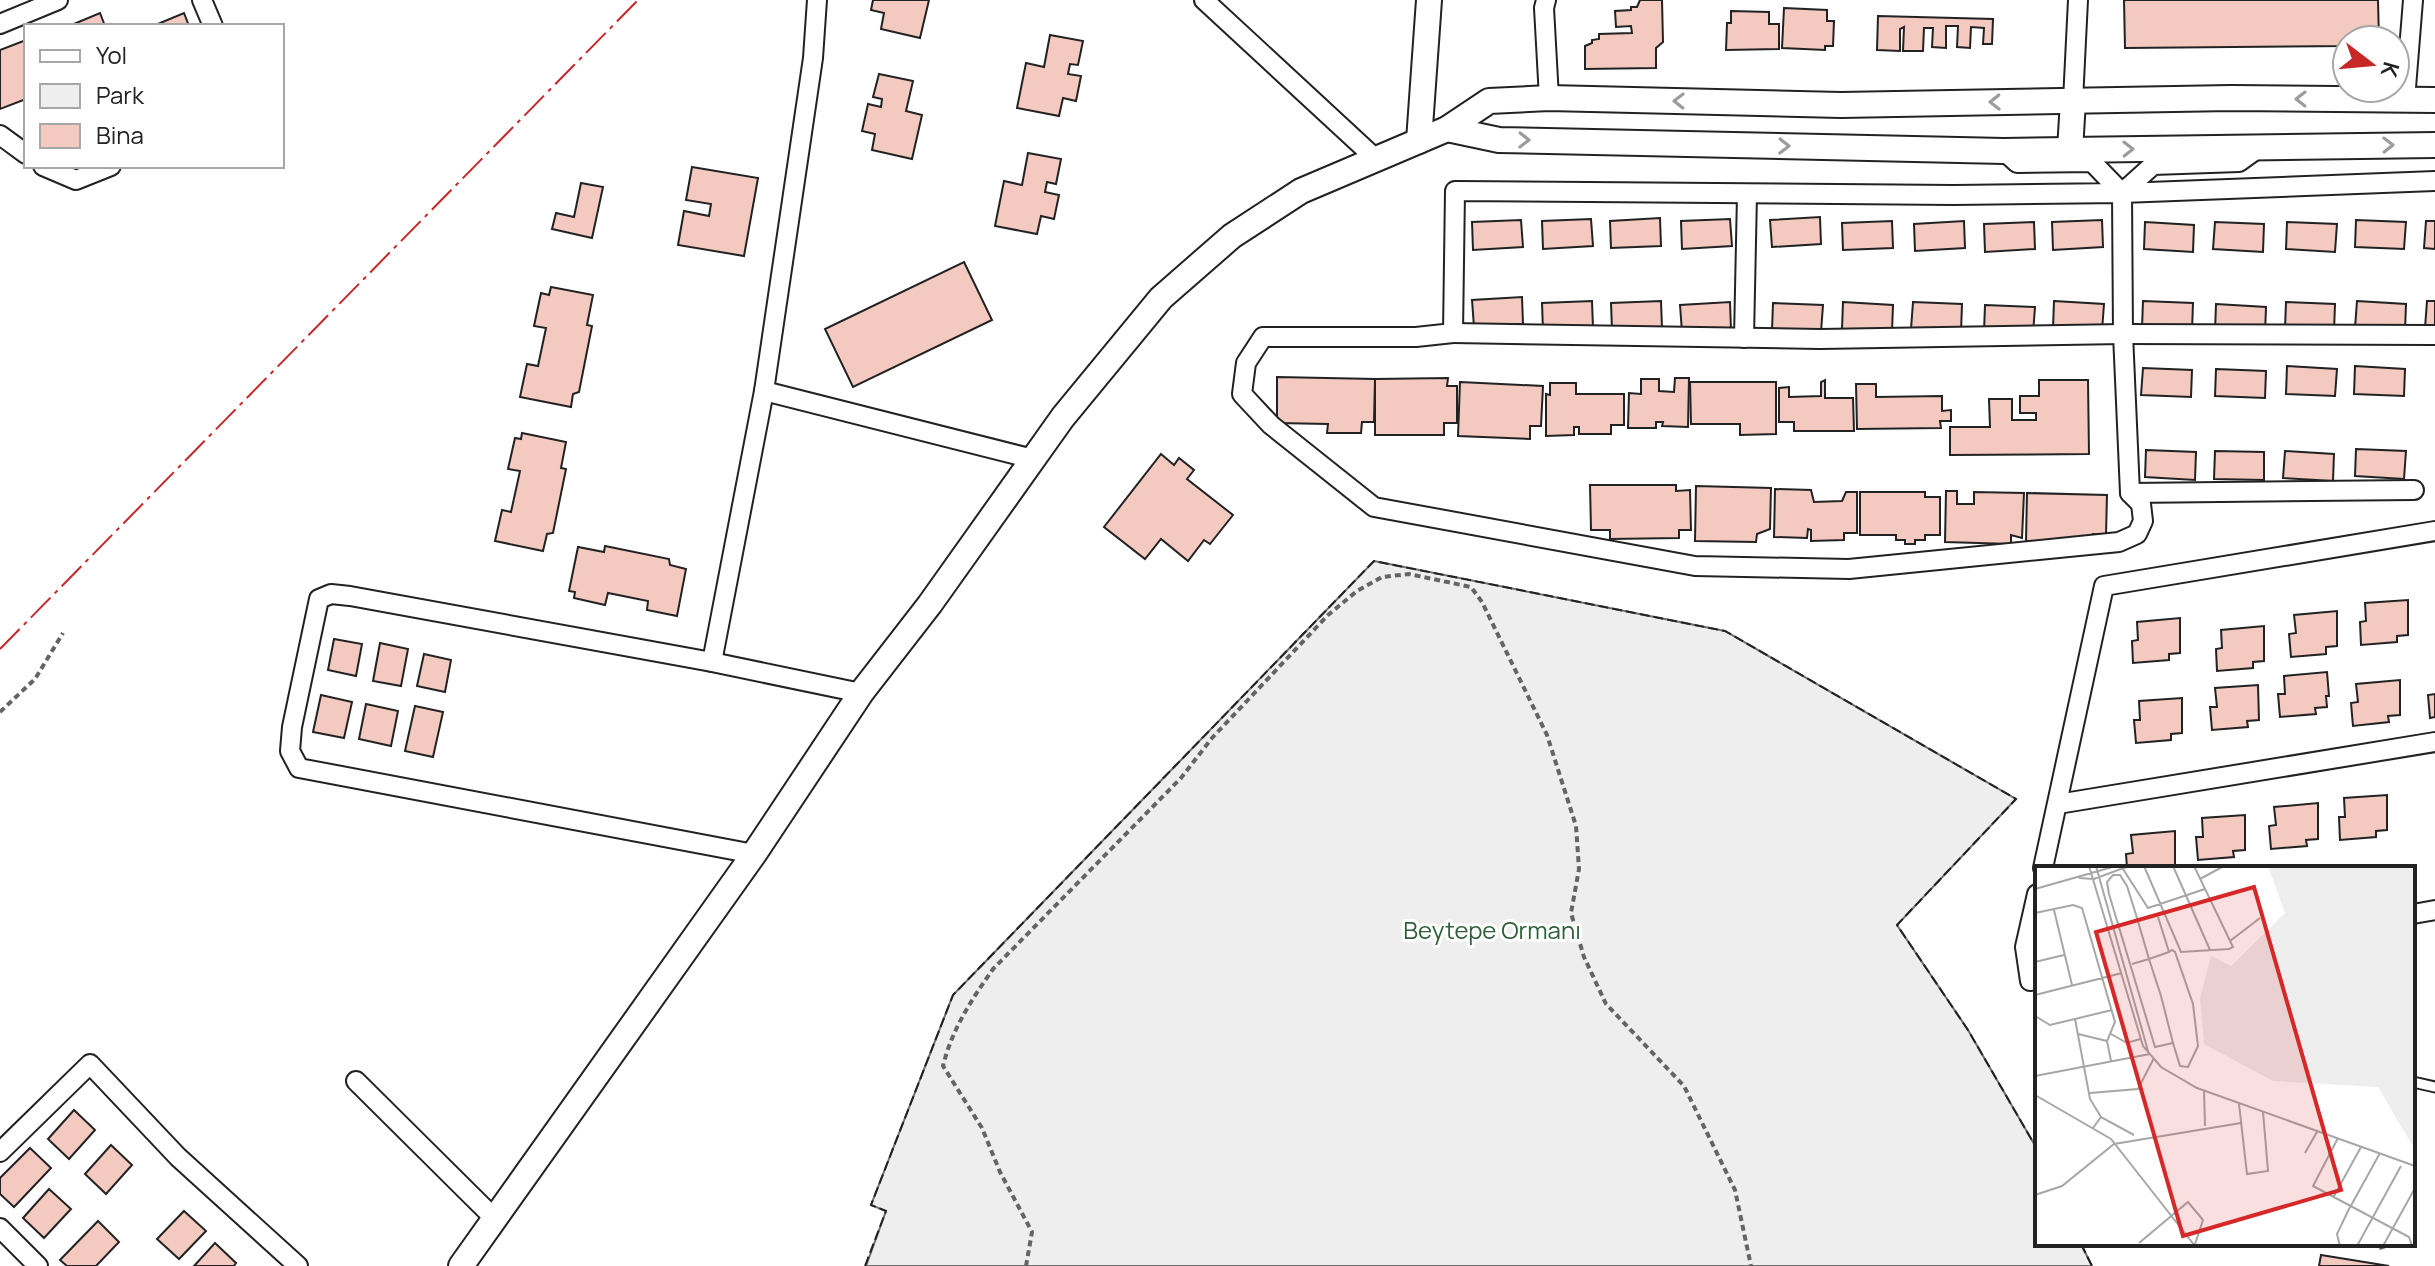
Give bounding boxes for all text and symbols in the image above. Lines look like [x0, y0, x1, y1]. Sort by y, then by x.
legend [24, 24, 284, 168]
north arrow [2331, 24, 2411, 104]
text: Yol [96, 38, 127, 71]
text: K [2374, 59, 2407, 81]
text: Park [96, 78, 145, 111]
one-way arrow [2294, 90, 2307, 108]
one-way arrow [1672, 92, 1685, 109]
one-way arrow [1988, 93, 2001, 111]
text: Bina [96, 118, 144, 151]
one-way arrow [1518, 132, 1531, 149]
one-way arrow [2382, 137, 2395, 154]
one-way arrow [1778, 138, 1791, 155]
one-way arrow [2122, 140, 2135, 158]
inset map [2035, 866, 2415, 1246]
park label: Beytepe Ormanı [1403, 913, 1581, 946]

